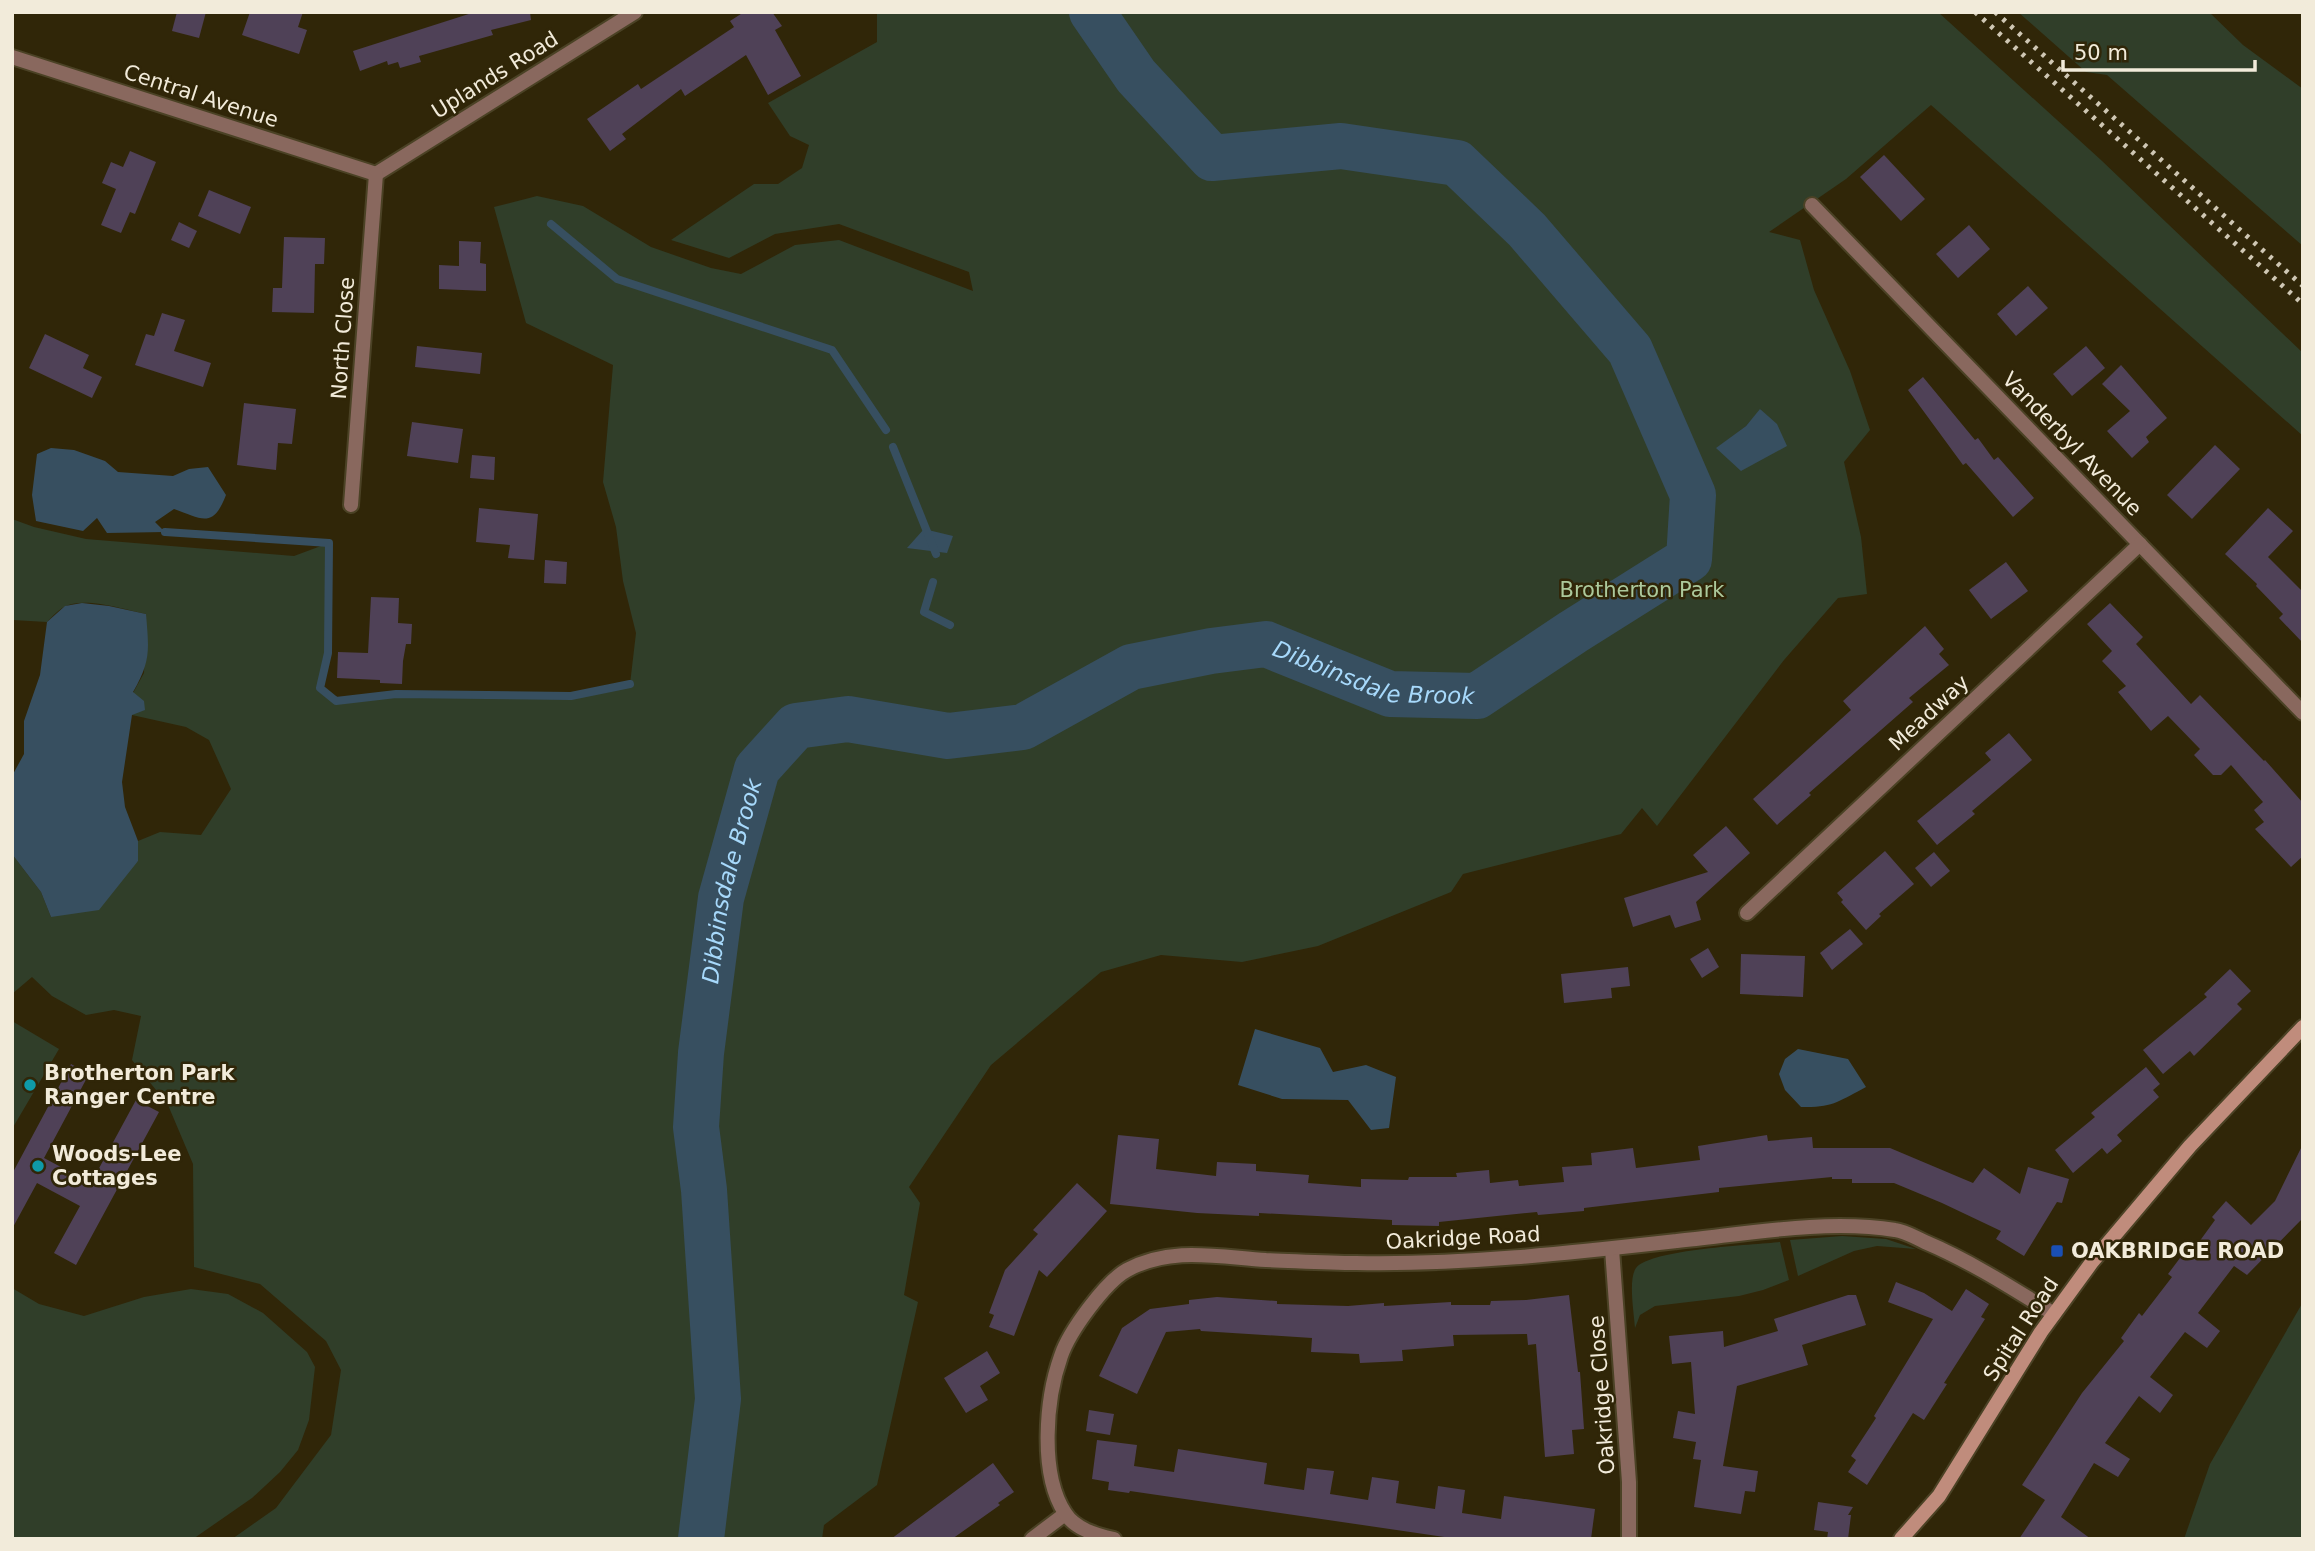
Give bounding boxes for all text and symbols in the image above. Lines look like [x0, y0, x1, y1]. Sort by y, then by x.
street label: Uplands Road [427, 27, 563, 123]
scale bar [2063, 28, 2256, 72]
text: 50 m [2074, 41, 2128, 65]
street label: Central Avenue [121, 60, 281, 132]
street label: North Close [327, 276, 359, 400]
street label: Vanderbyl Avenue [1997, 367, 2147, 521]
park label: Brotherton Park [1560, 578, 1725, 602]
water label: Dibbinsdale Brook [1269, 635, 1477, 709]
street label: Meadway [1884, 670, 1974, 756]
water label: Dibbinsdale Brook [697, 774, 767, 985]
place label: Brotherton Park Ranger Centre [44, 1061, 235, 1109]
marker: Brotherton Park Ranger Centre [22, 1077, 38, 1093]
place label: Woods-Lee Cottages [52, 1142, 181, 1190]
marker: Woods-Lee Cottages [30, 1158, 46, 1174]
street label: Oakridge Road [1385, 1222, 1541, 1254]
place label: OAKBRIDGE ROAD [2071, 1239, 2284, 1263]
marker: OAKBRIDGE ROAD [2049, 1243, 2065, 1259]
street label: Spital Road [1979, 1273, 2063, 1385]
street label: Oakridge Close [1584, 1315, 1620, 1475]

